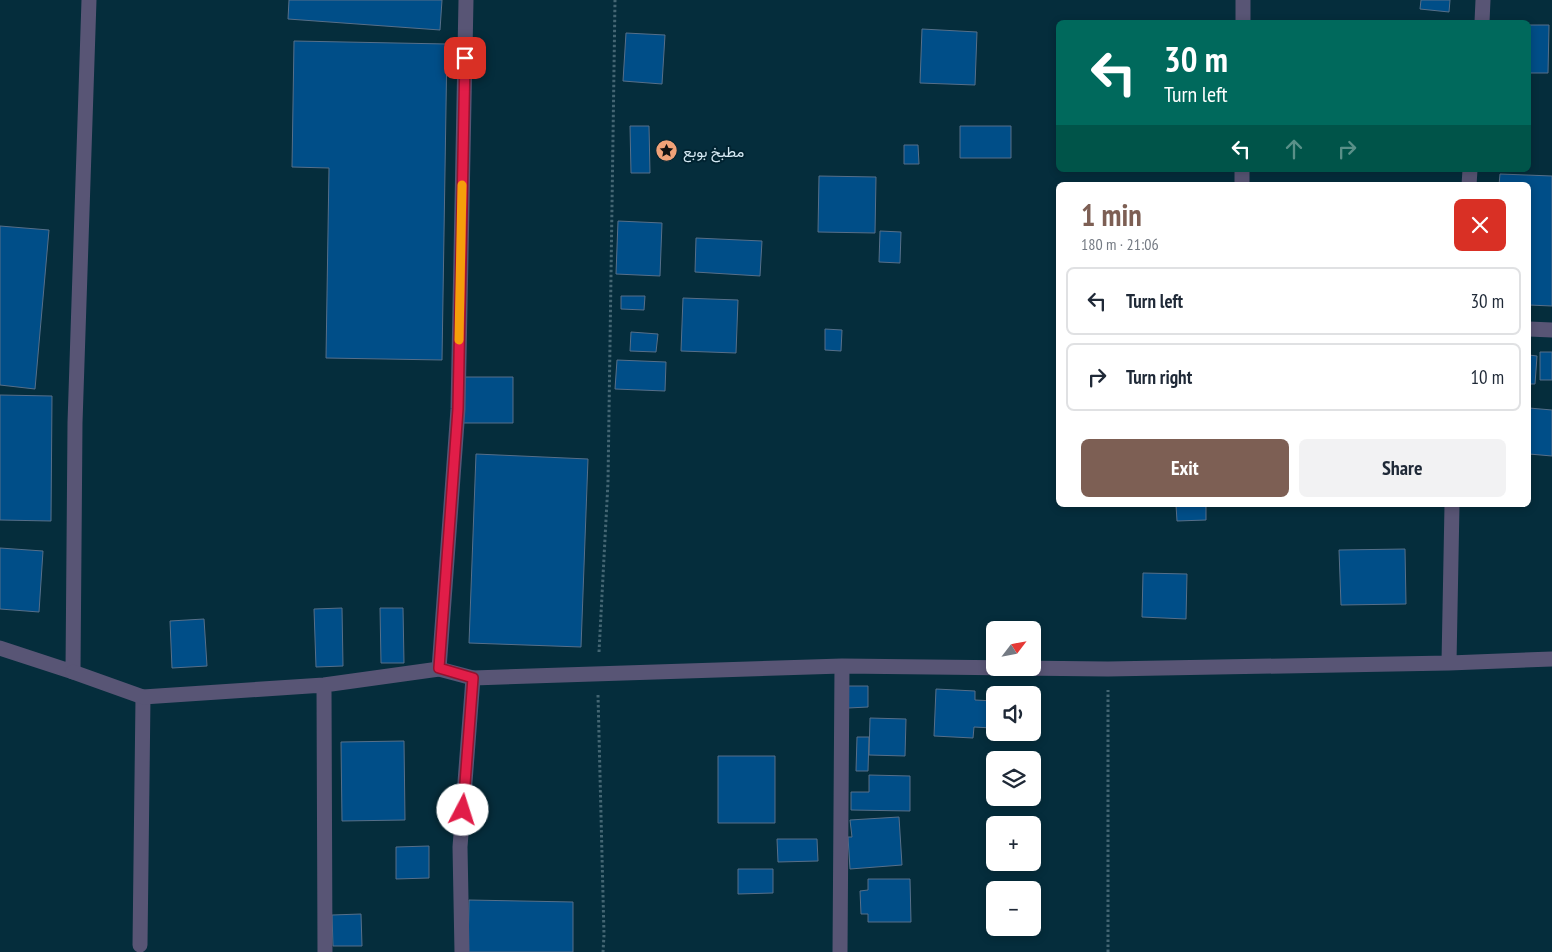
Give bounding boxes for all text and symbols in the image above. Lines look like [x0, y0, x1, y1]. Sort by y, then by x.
text: 30 m [1164, 36, 1228, 82]
pin [444, 37, 486, 79]
icon: left [1081, 40, 1146, 105]
icon: arrive [451, 44, 479, 72]
text: Turn left [1164, 80, 1228, 108]
icon: left [1227, 135, 1255, 163]
icon: ahead [1280, 135, 1308, 163]
icon: right [1333, 135, 1361, 163]
place icon: مطبخ بوبع [655, 139, 679, 163]
place label: مطبخ بوبع [683, 142, 744, 163]
text: 1 min [1081, 195, 1142, 234]
button: close [1454, 199, 1506, 251]
text: 180 m · 21:06 [1081, 234, 1159, 254]
icon: left [1083, 287, 1111, 315]
text: Turn left [1126, 289, 1183, 313]
text: 30 m [1471, 289, 1504, 313]
icon: right [1083, 363, 1111, 391]
text: Turn right [1126, 365, 1192, 389]
text: 10 m [1471, 365, 1504, 389]
button: Exit [1081, 439, 1289, 497]
button: Share [1299, 439, 1506, 497]
north arrow [986, 621, 1041, 676]
map controls [986, 621, 1041, 936]
button: sound [986, 686, 1041, 741]
button: layers [986, 751, 1041, 806]
position arrow [436, 783, 488, 835]
button: + [986, 816, 1041, 871]
button: − [986, 881, 1041, 936]

